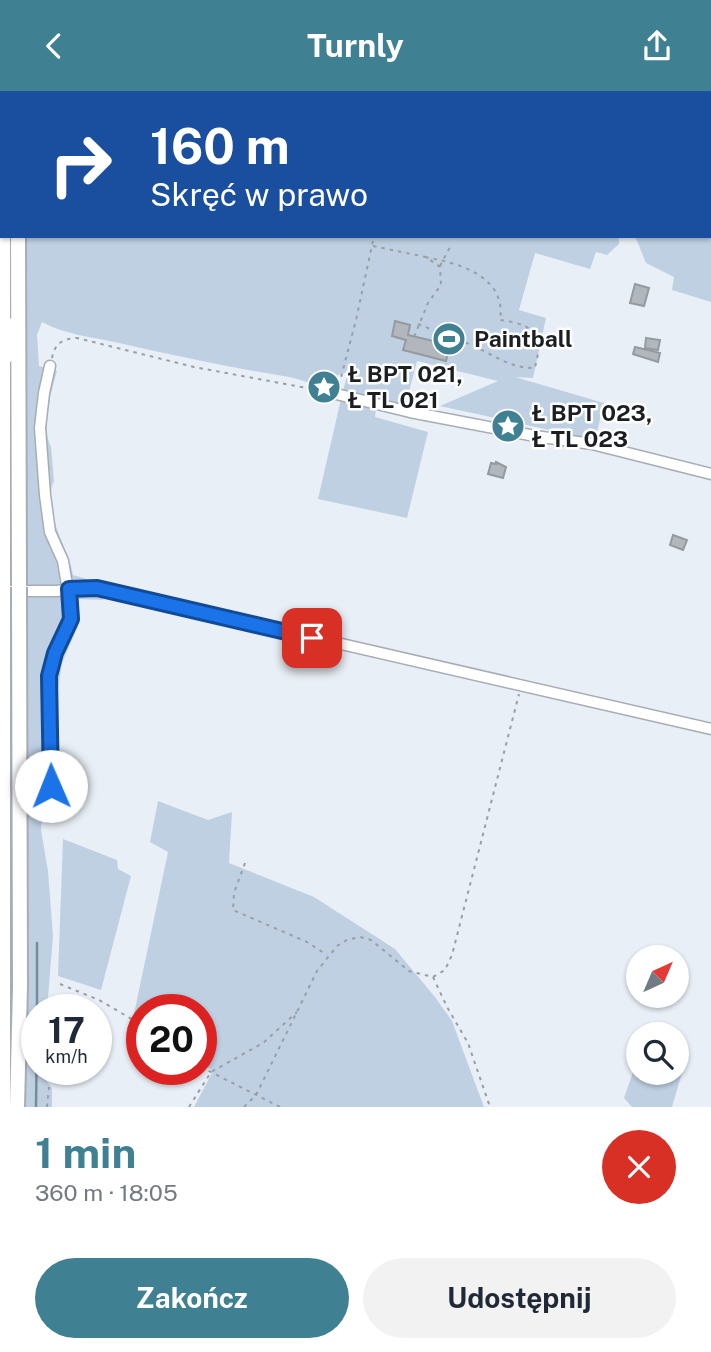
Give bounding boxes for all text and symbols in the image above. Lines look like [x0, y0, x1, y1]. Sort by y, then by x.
icon: back [35, 27, 73, 65]
text: Turnly [307, 27, 404, 64]
icon: share [638, 27, 676, 65]
text: 160 m [150, 117, 290, 175]
icon: right [35, 119, 126, 210]
text: Skręć w prawo [150, 176, 368, 213]
sports icon: Paintball [430, 320, 468, 358]
place label: Paintball [474, 325, 572, 352]
place label: Ł BPT 021, Ł TL 021 [348, 360, 463, 413]
place icon: Ł BPT 021, Ł TL 021 [305, 368, 343, 406]
place label: Ł BPT 023, Ł TL 023 [532, 399, 652, 452]
place icon: Ł BPT 023, Ł TL 023 [489, 407, 527, 445]
pin [282, 608, 342, 668]
icon: arrive [293, 619, 331, 657]
position arrow [14, 749, 88, 823]
north arrow [626, 945, 690, 1008]
map controls [626, 945, 689, 1085]
speed limit sign: 20 [126, 994, 217, 1085]
text: 17 [48, 1010, 85, 1051]
button: search [626, 1022, 689, 1085]
text: km/h [45, 1046, 88, 1067]
text: 1 min [35, 1128, 136, 1177]
button: close [602, 1130, 676, 1204]
text: 360 m · 18:05 [35, 1179, 178, 1206]
button: Zakończ [35, 1258, 349, 1338]
button: Udostępnij [363, 1258, 676, 1338]

